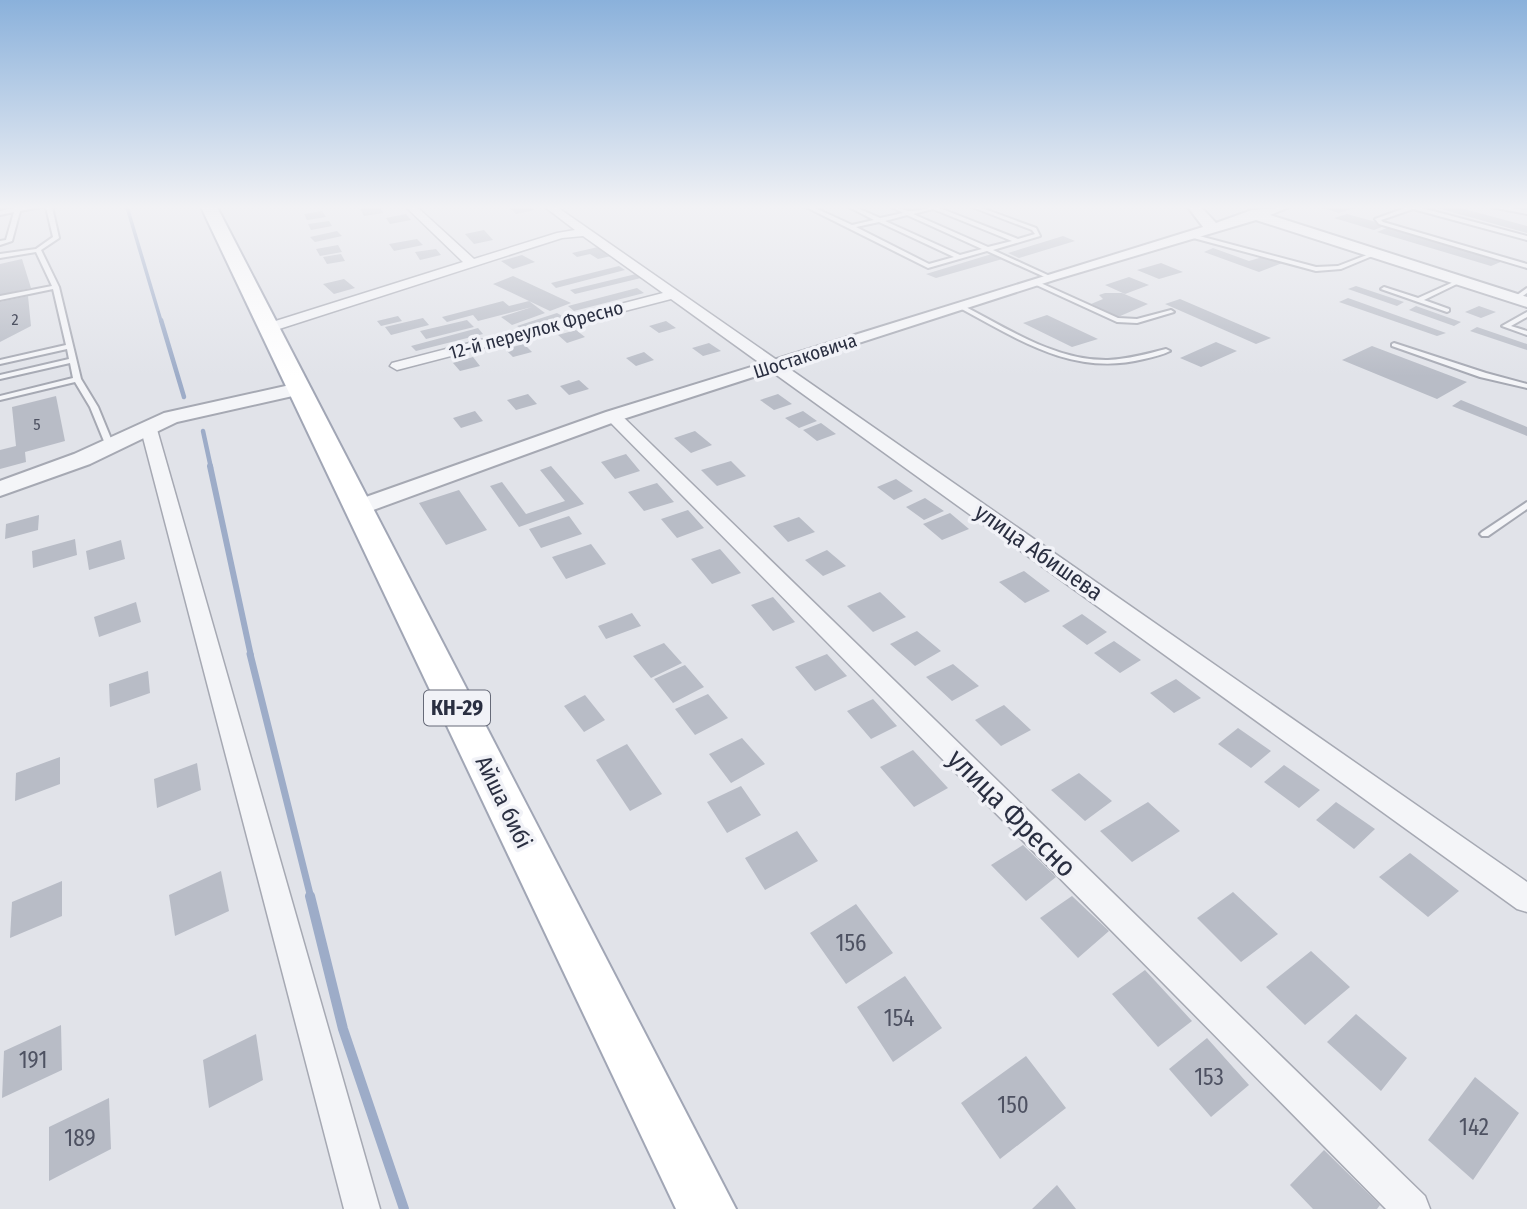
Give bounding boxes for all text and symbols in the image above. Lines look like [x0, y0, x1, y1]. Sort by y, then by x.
street label: 12-й переулок Фресно [446, 296, 626, 364]
house number: 2 [11, 310, 19, 329]
street label: Шостаковича [750, 328, 860, 384]
house number: 5 [33, 415, 41, 434]
street label: улица Абишева [970, 498, 1108, 606]
road number: КН-29 [424, 690, 490, 726]
street label: улица Фресно [941, 742, 1083, 884]
street label: Айша бибі [470, 751, 538, 853]
house number: 156 [836, 929, 866, 957]
house number: 154 [884, 1004, 914, 1032]
house number: 191 [19, 1046, 47, 1074]
house number: 153 [1194, 1063, 1224, 1091]
house number: 150 [997, 1091, 1029, 1119]
house number: 142 [1459, 1113, 1489, 1141]
house number: 189 [64, 1124, 96, 1152]

